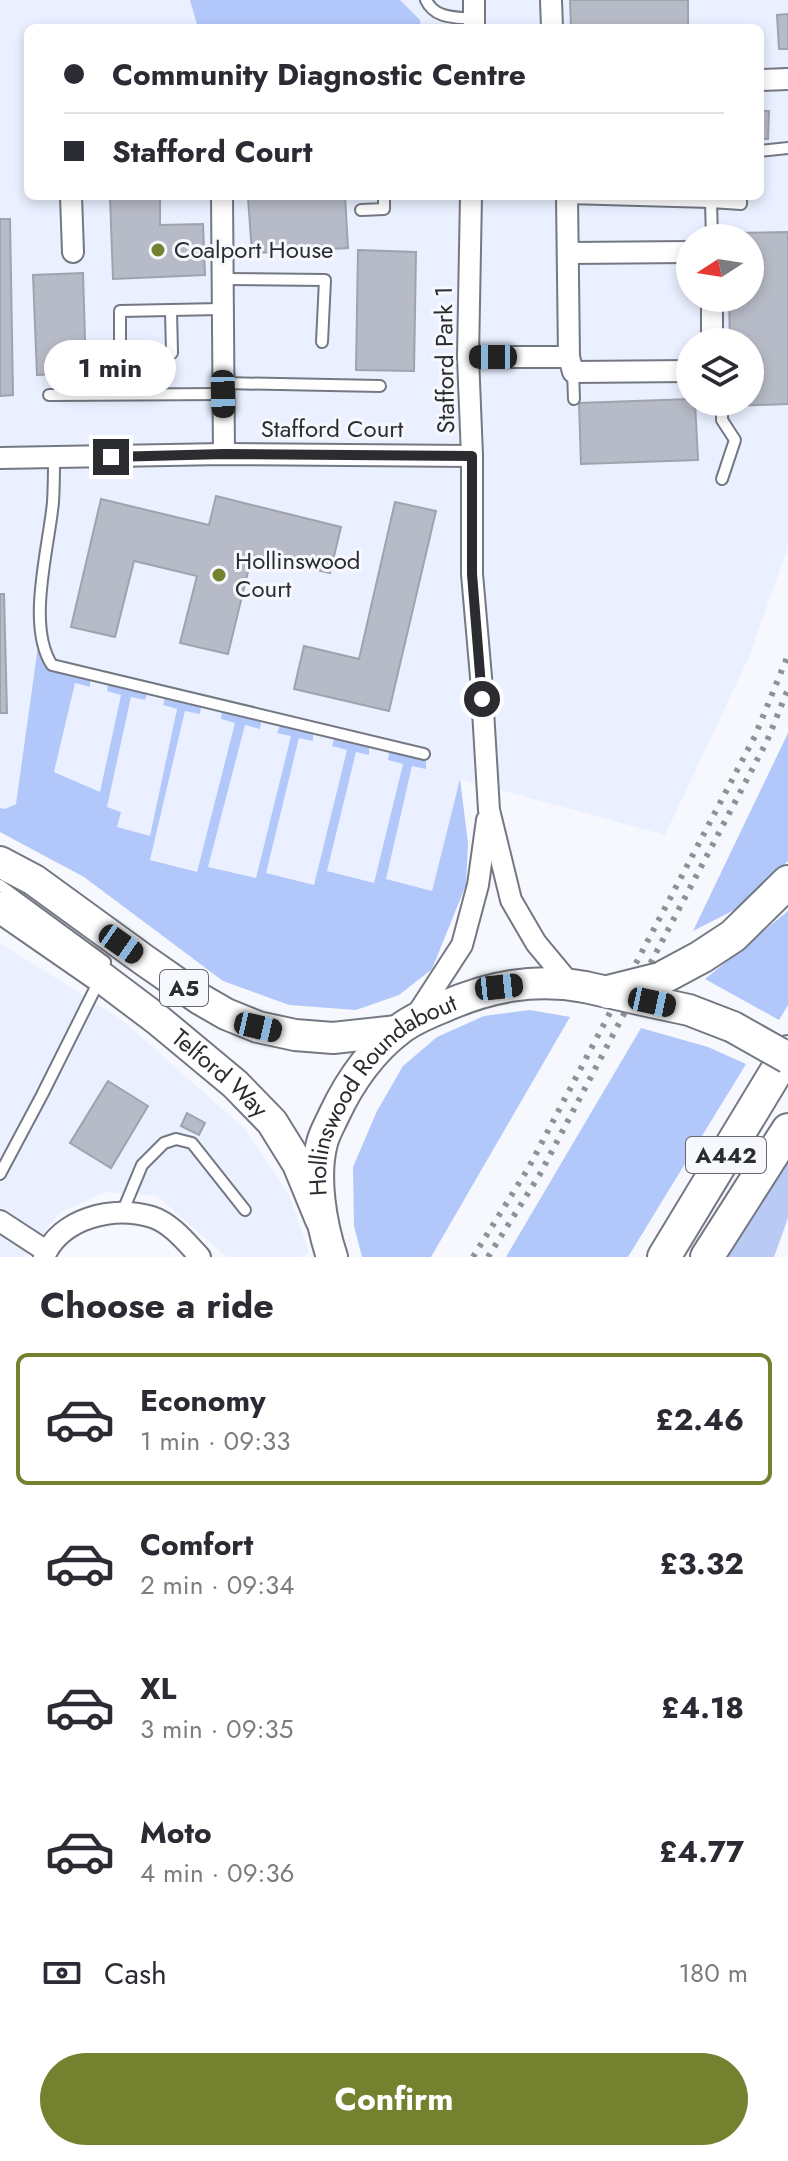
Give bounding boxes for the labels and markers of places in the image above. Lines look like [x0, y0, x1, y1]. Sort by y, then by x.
place label: Coalport House [174, 232, 333, 267]
marker: Coalport House [149, 241, 167, 259]
place label: Hollinswood Court [235, 543, 361, 606]
marker: Hollinswood Court [210, 566, 228, 584]

